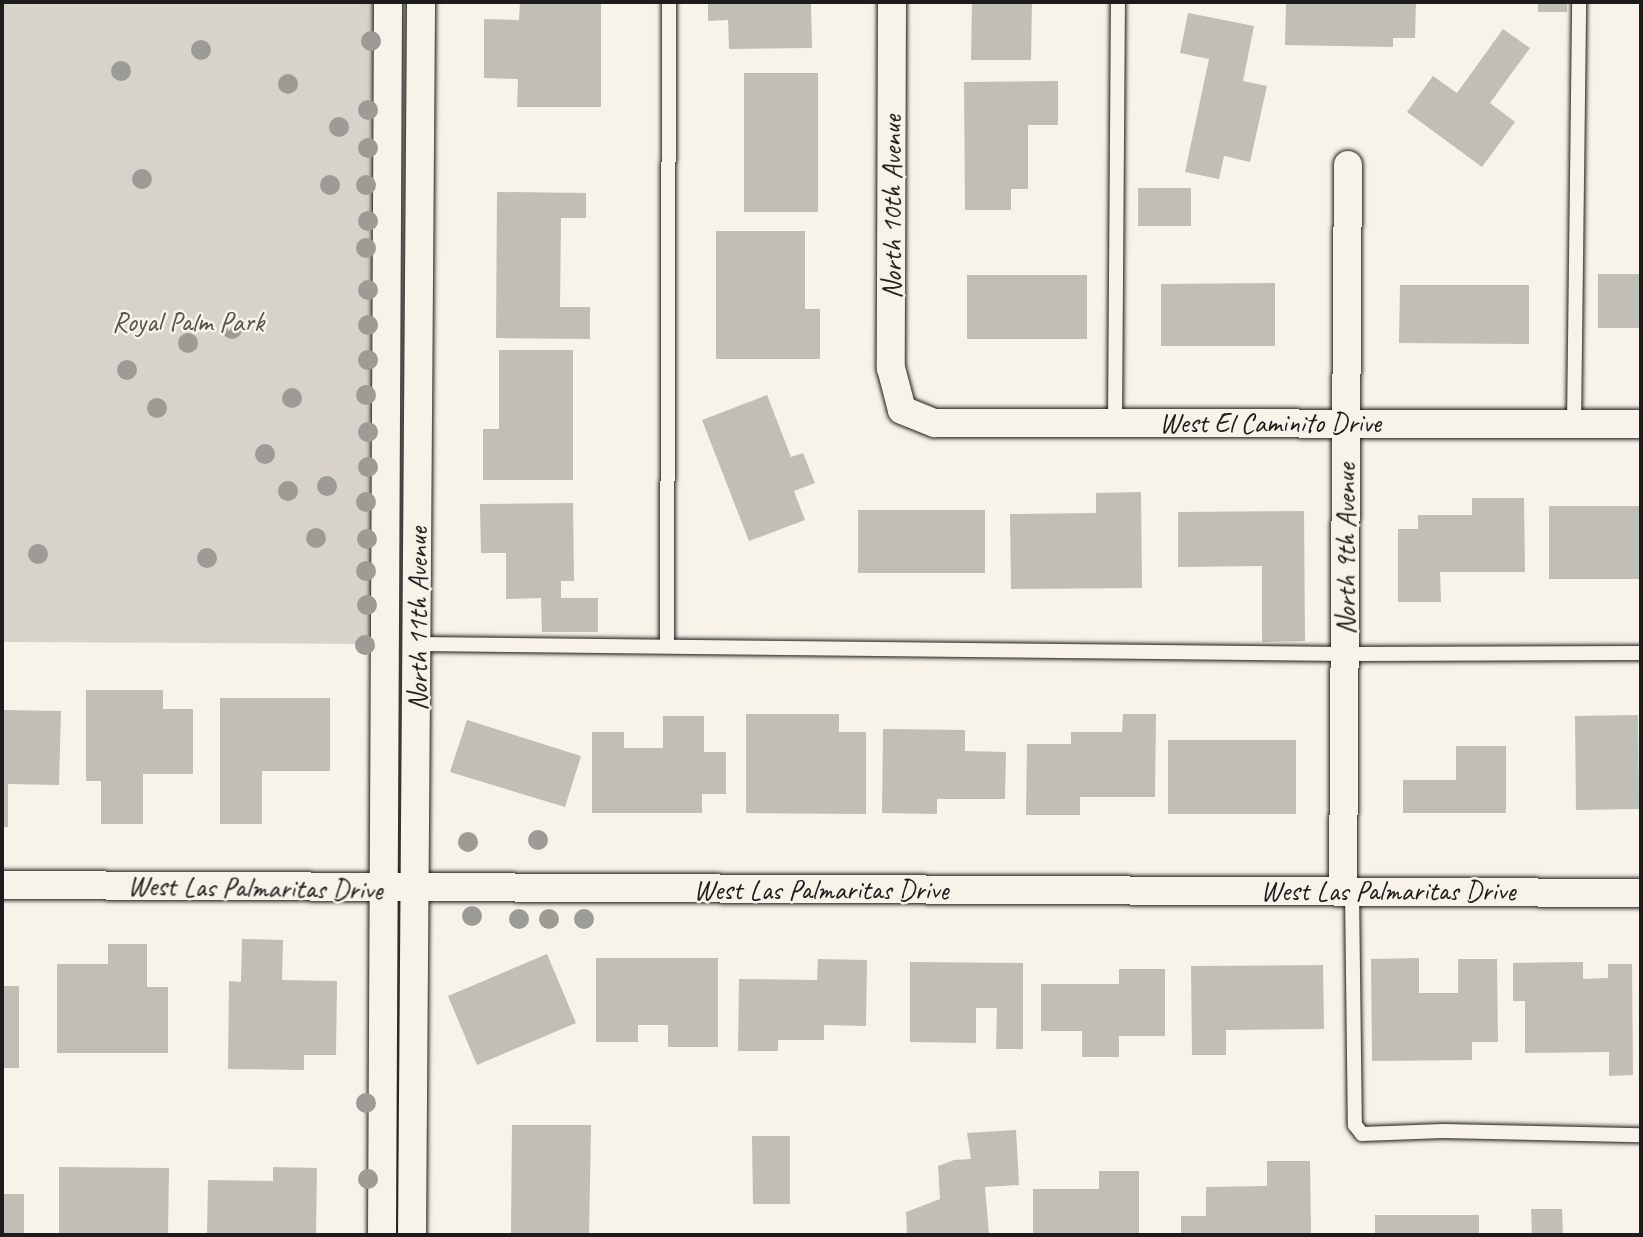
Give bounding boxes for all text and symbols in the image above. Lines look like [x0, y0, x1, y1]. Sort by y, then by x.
street label: North 10th Avenue [875, 115, 909, 299]
park label: Royal Palm Park [111, 305, 265, 339]
street label: West El Caminito Drive [1159, 406, 1381, 440]
street label: North 9th Avenue [1329, 463, 1363, 635]
street label: North 11th Avenue [401, 527, 435, 711]
street label: West Las Palmaritas Drive [127, 869, 383, 907]
street label: West Las Palmaritas Drive [693, 873, 949, 907]
street label: West Las Palmaritas Drive [1260, 874, 1516, 908]

